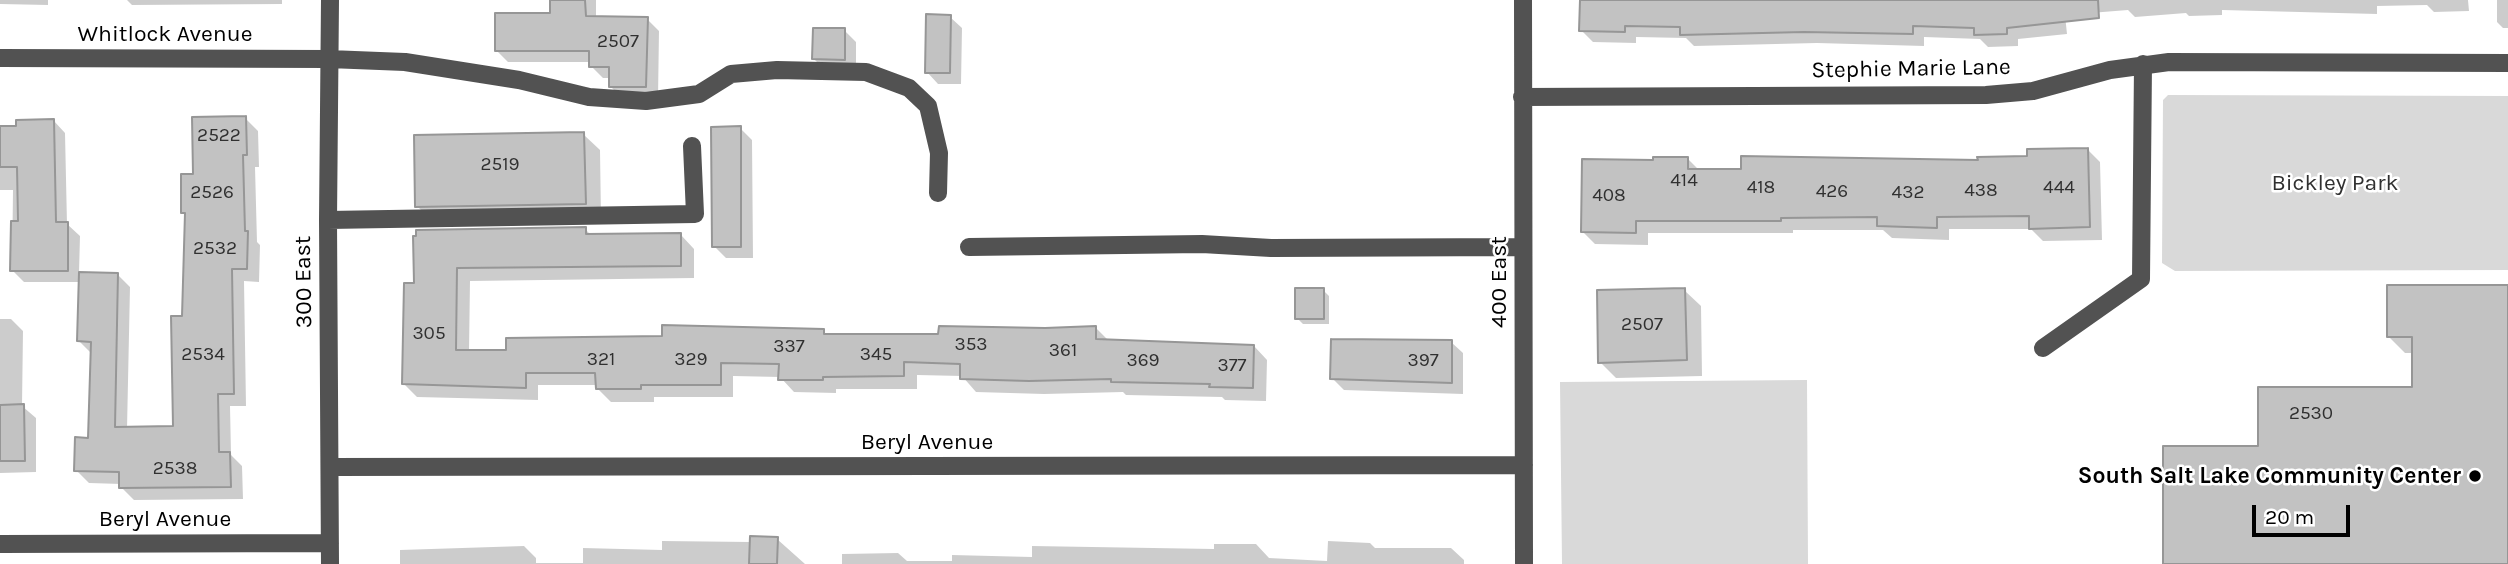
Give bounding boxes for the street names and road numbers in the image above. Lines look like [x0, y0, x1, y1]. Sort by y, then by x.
street label: Whitlock Avenue [78, 20, 252, 48]
street label: Stephie Marie Lane [1811, 53, 2011, 85]
street label: 300 East [289, 235, 319, 329]
street label: 400 East [1485, 236, 1513, 328]
street label: Beryl Avenue [861, 428, 993, 456]
street label: Beryl Avenue [99, 505, 231, 533]

